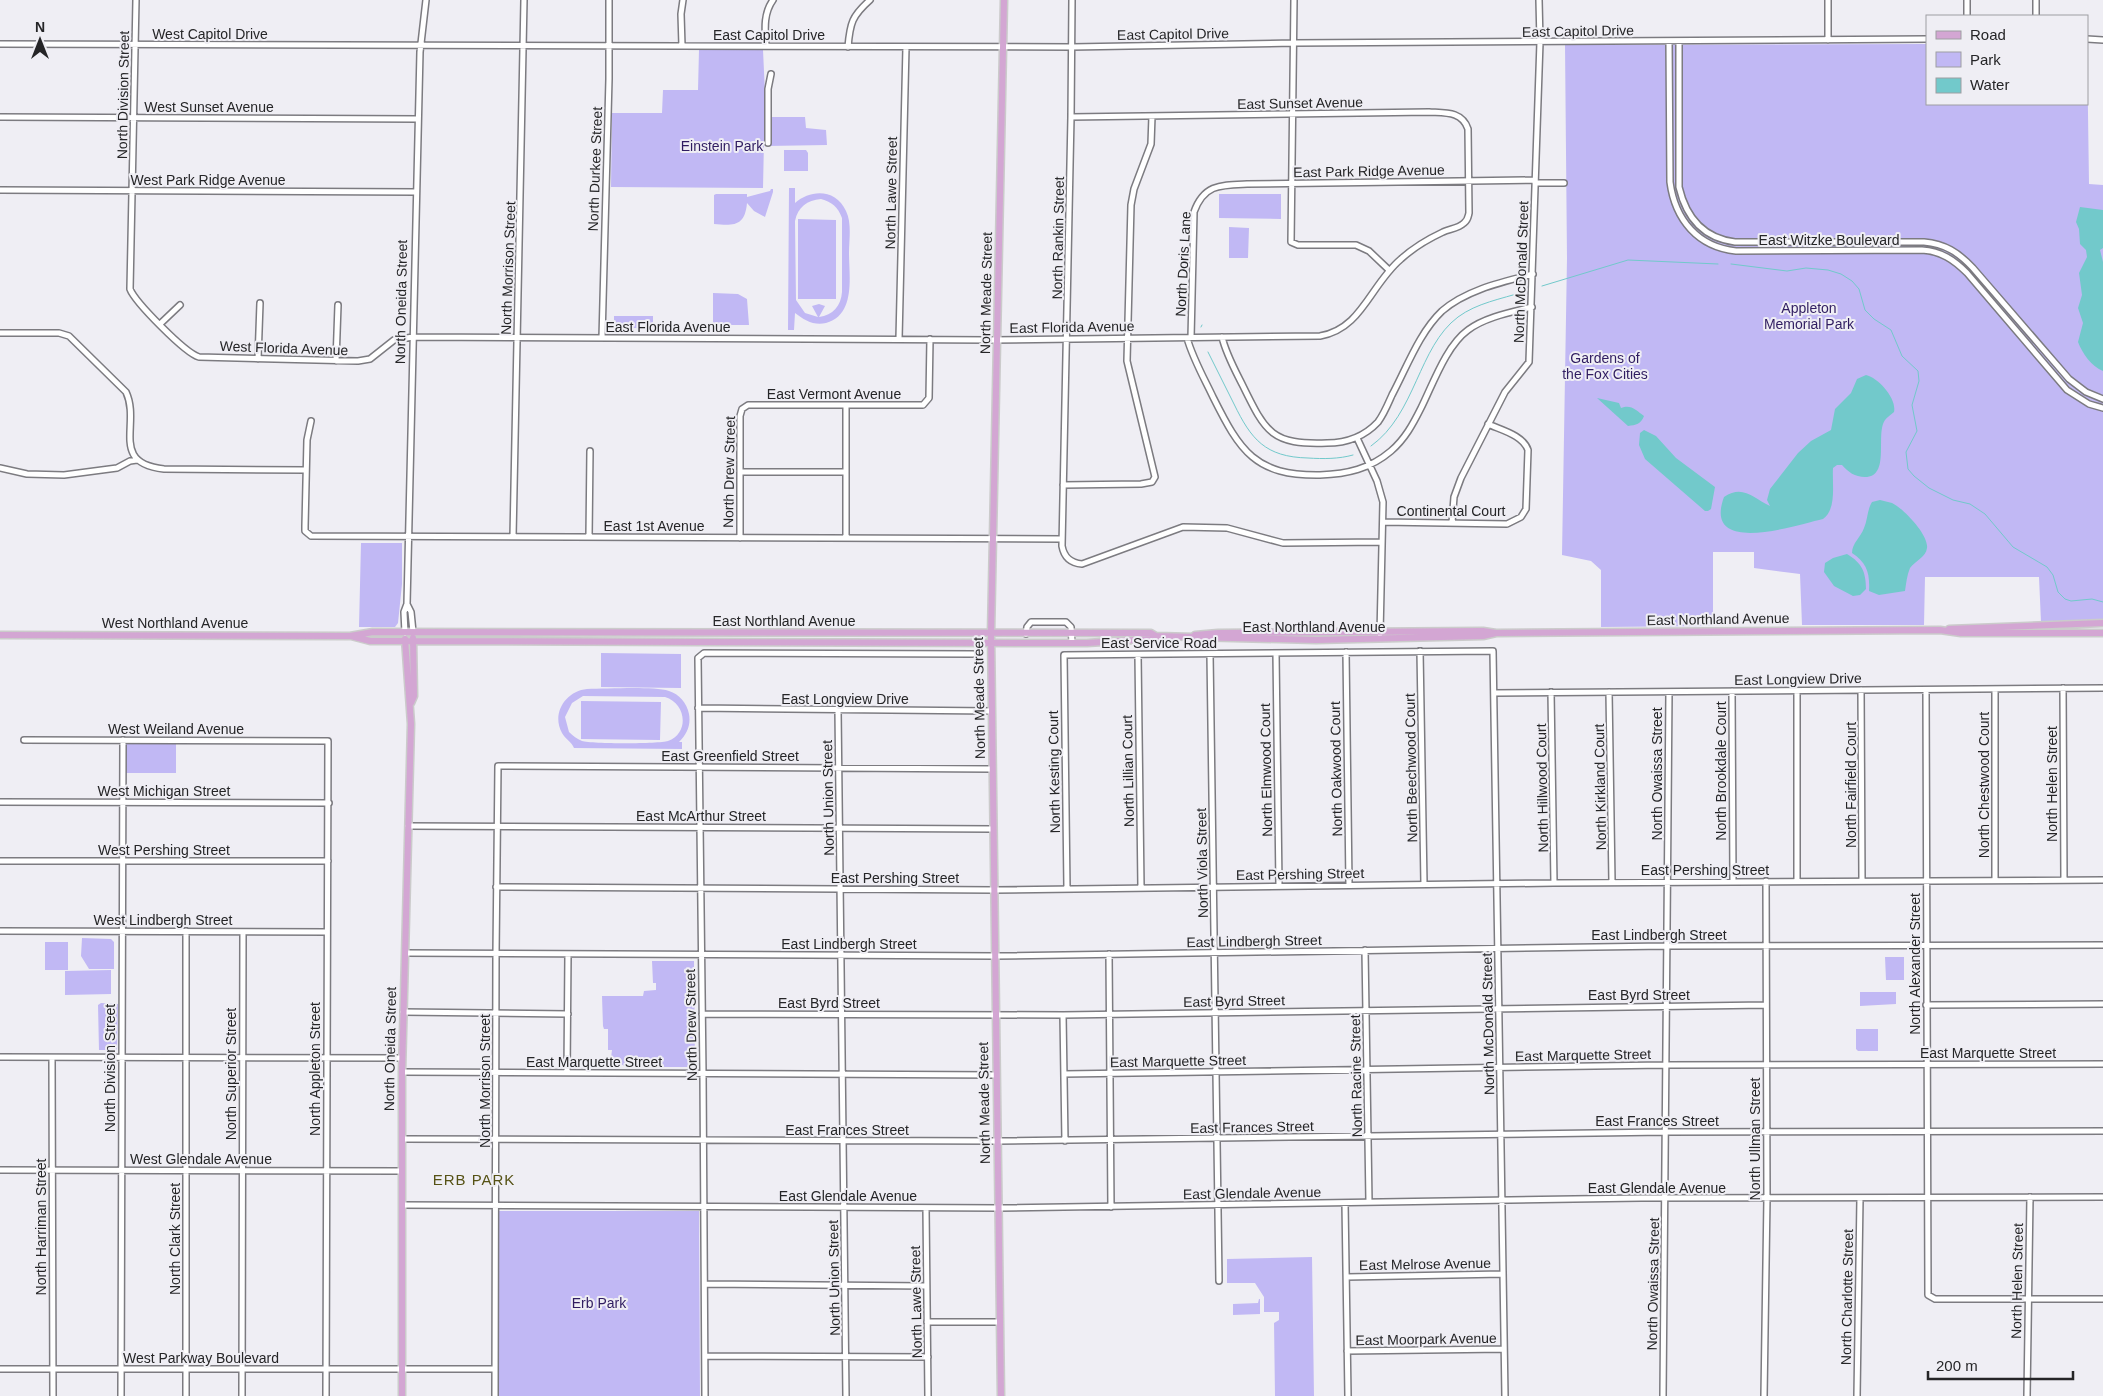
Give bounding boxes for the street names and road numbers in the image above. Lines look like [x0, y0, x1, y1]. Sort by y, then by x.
street label: East Capitol Drive [1522, 22, 1634, 40]
street label: East Capitol Drive [1117, 25, 1229, 43]
street label: West Capitol Drive [152, 26, 268, 42]
street label: East Capitol Drive [713, 27, 825, 43]
street label: North Division Street [114, 31, 132, 159]
street label: East Sunset Avenue [1237, 94, 1363, 112]
street label: West Sunset Avenue [144, 99, 274, 115]
street label: North Durkee Street [585, 106, 605, 231]
street label: North Lawe Street [882, 136, 900, 250]
street label: East Park Ridge Avenue [1293, 162, 1445, 180]
street label: West Park Ridge Avenue [130, 172, 286, 188]
street label: North Rankin Street [1049, 176, 1067, 300]
street label: North McDonald Street [1511, 200, 1531, 343]
street label: North Morrison Street [498, 201, 518, 335]
street label: North Doris Lane [1172, 211, 1194, 317]
street label: North Meade Street [977, 232, 995, 354]
street label: East Witzke Boulevard [1759, 232, 1899, 248]
street label: North Oneida Street [392, 240, 410, 364]
street label: East Florida Avenue [1009, 318, 1135, 336]
street label: East Florida Avenue [605, 319, 731, 335]
street label: West Florida Avenue [219, 338, 349, 358]
street label: East Vermont Avenue [767, 386, 901, 402]
street label: North Drew Street [720, 416, 738, 528]
street label: Continental Court [1397, 503, 1506, 519]
street label: East 1st Avenue [604, 518, 705, 534]
street label: East Northland Avenue [1646, 610, 1790, 628]
street label: East Northland Avenue [713, 613, 856, 629]
street label: West Northland Avenue [102, 615, 249, 631]
street label: East Northland Avenue [1243, 619, 1386, 635]
street label: East Service Road [1101, 635, 1217, 651]
street label: North Meade Street [970, 637, 988, 759]
street label: East Longview Drive [1734, 670, 1862, 688]
street label: East Longview Drive [781, 691, 909, 707]
street label: North Beechwood Court [1402, 693, 1420, 843]
street label: North Oakwood Court [1327, 701, 1345, 837]
street label: North Brookdale Court [1713, 701, 1729, 841]
street label: North Elmwood Court [1257, 703, 1275, 837]
street label: North Owaissa Street [1649, 707, 1665, 841]
street label: North Kesting Court [1045, 710, 1063, 834]
street label: North Chestwood Court [1976, 712, 1992, 858]
street label: North Lillian Court [1119, 715, 1137, 827]
street label: West Weiland Avenue [108, 721, 244, 737]
street label: North Fairfield Court [1843, 722, 1859, 848]
street label: North Hillwood Court [1533, 723, 1551, 853]
street label: North Kirkland Court [1591, 723, 1609, 851]
street label: North Helen Street [2044, 726, 2060, 842]
street label: North Union Street [819, 740, 837, 856]
street label: East Greenfield Street [661, 748, 799, 764]
street label: West Michigan Street [98, 783, 231, 799]
street label: East McArthur Street [636, 808, 766, 824]
street label: North Viola Street [1193, 808, 1211, 918]
street label: West Pershing Street [98, 842, 230, 858]
street label: East Pershing Street [1641, 862, 1769, 878]
street label: East Pershing Street [1236, 865, 1364, 883]
street label: East Pershing Street [831, 870, 959, 886]
street label: North Alexander Street [1907, 893, 1923, 1035]
street label: West Lindbergh Street [93, 912, 233, 928]
street label: East Lindbergh Street [1591, 927, 1727, 943]
street label: East Lindbergh Street [1186, 932, 1322, 950]
street label: East Lindbergh Street [781, 936, 917, 952]
street label: North McDonald Street [1479, 953, 1497, 1095]
street label: North Drew Street [682, 969, 700, 1081]
street label: North Oneida Street [381, 987, 399, 1111]
street label: East Byrd Street [1588, 987, 1690, 1003]
street label: East Byrd Street [1183, 992, 1285, 1010]
street label: East Byrd Street [778, 995, 880, 1011]
street label: North Appleton Street [307, 1002, 323, 1136]
street label: North Division Street [102, 1004, 118, 1132]
street label: North Superior Street [223, 1008, 239, 1140]
street label: North Morrison Street [477, 1014, 493, 1148]
street label: North Racine Street [1347, 1014, 1365, 1138]
street label: North Meade Street [975, 1042, 993, 1164]
street label: East Marquette Street [1920, 1045, 2056, 1061]
street label: East Marquette Street [1515, 1046, 1651, 1064]
street label: East Marquette Street [1110, 1052, 1246, 1070]
street label: East Marquette Street [526, 1054, 662, 1070]
street label: North Ullman Street [1747, 1077, 1763, 1200]
street label: East Frances Street [1595, 1113, 1719, 1129]
street label: East Frances Street [1190, 1118, 1314, 1136]
street label: East Frances Street [785, 1122, 909, 1138]
street label: West Glendale Avenue [130, 1151, 272, 1167]
street label: North Harriman Street [33, 1158, 49, 1295]
street label: East Glendale Avenue [1588, 1180, 1726, 1196]
street label: North Clark Street [167, 1183, 183, 1295]
street label: East Glendale Avenue [1183, 1184, 1321, 1202]
street label: East Glendale Avenue [779, 1188, 917, 1204]
street label: North Owaissa Street [1644, 1217, 1662, 1351]
street label: North Union Street [825, 1220, 843, 1336]
street label: North Helen Street [2008, 1223, 2026, 1339]
street label: North Charlotte Street [1838, 1229, 1856, 1365]
street label: North Lawe Street [907, 1245, 925, 1359]
street label: East Melrose Avenue [1359, 1255, 1491, 1273]
street label: East Moorpark Avenue [1355, 1330, 1497, 1348]
street label: West Parkway Boulevard [123, 1350, 279, 1366]

